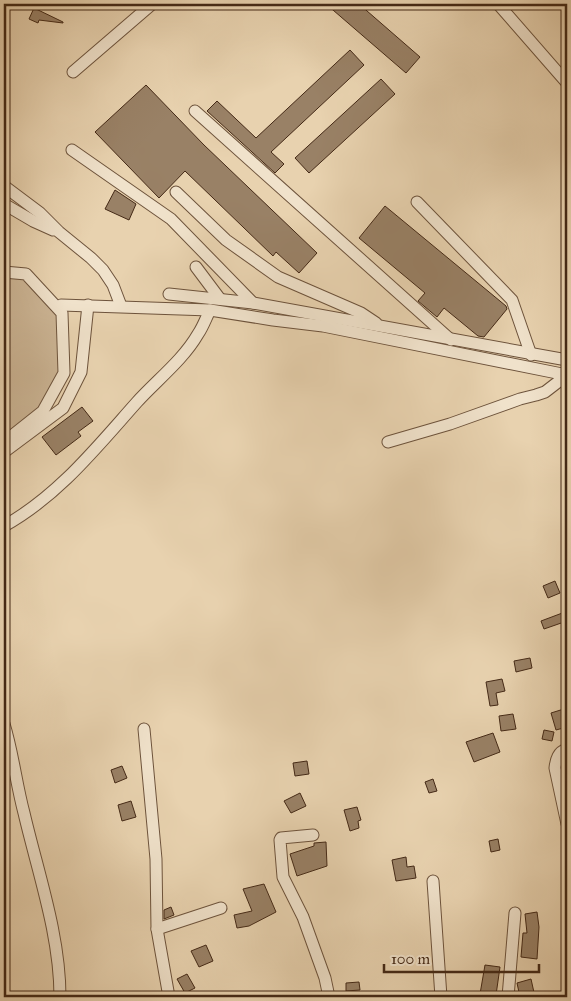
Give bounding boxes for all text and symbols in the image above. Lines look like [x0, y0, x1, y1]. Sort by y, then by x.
scale bar [384, 941, 538, 973]
text: 100 m [391, 950, 431, 968]

